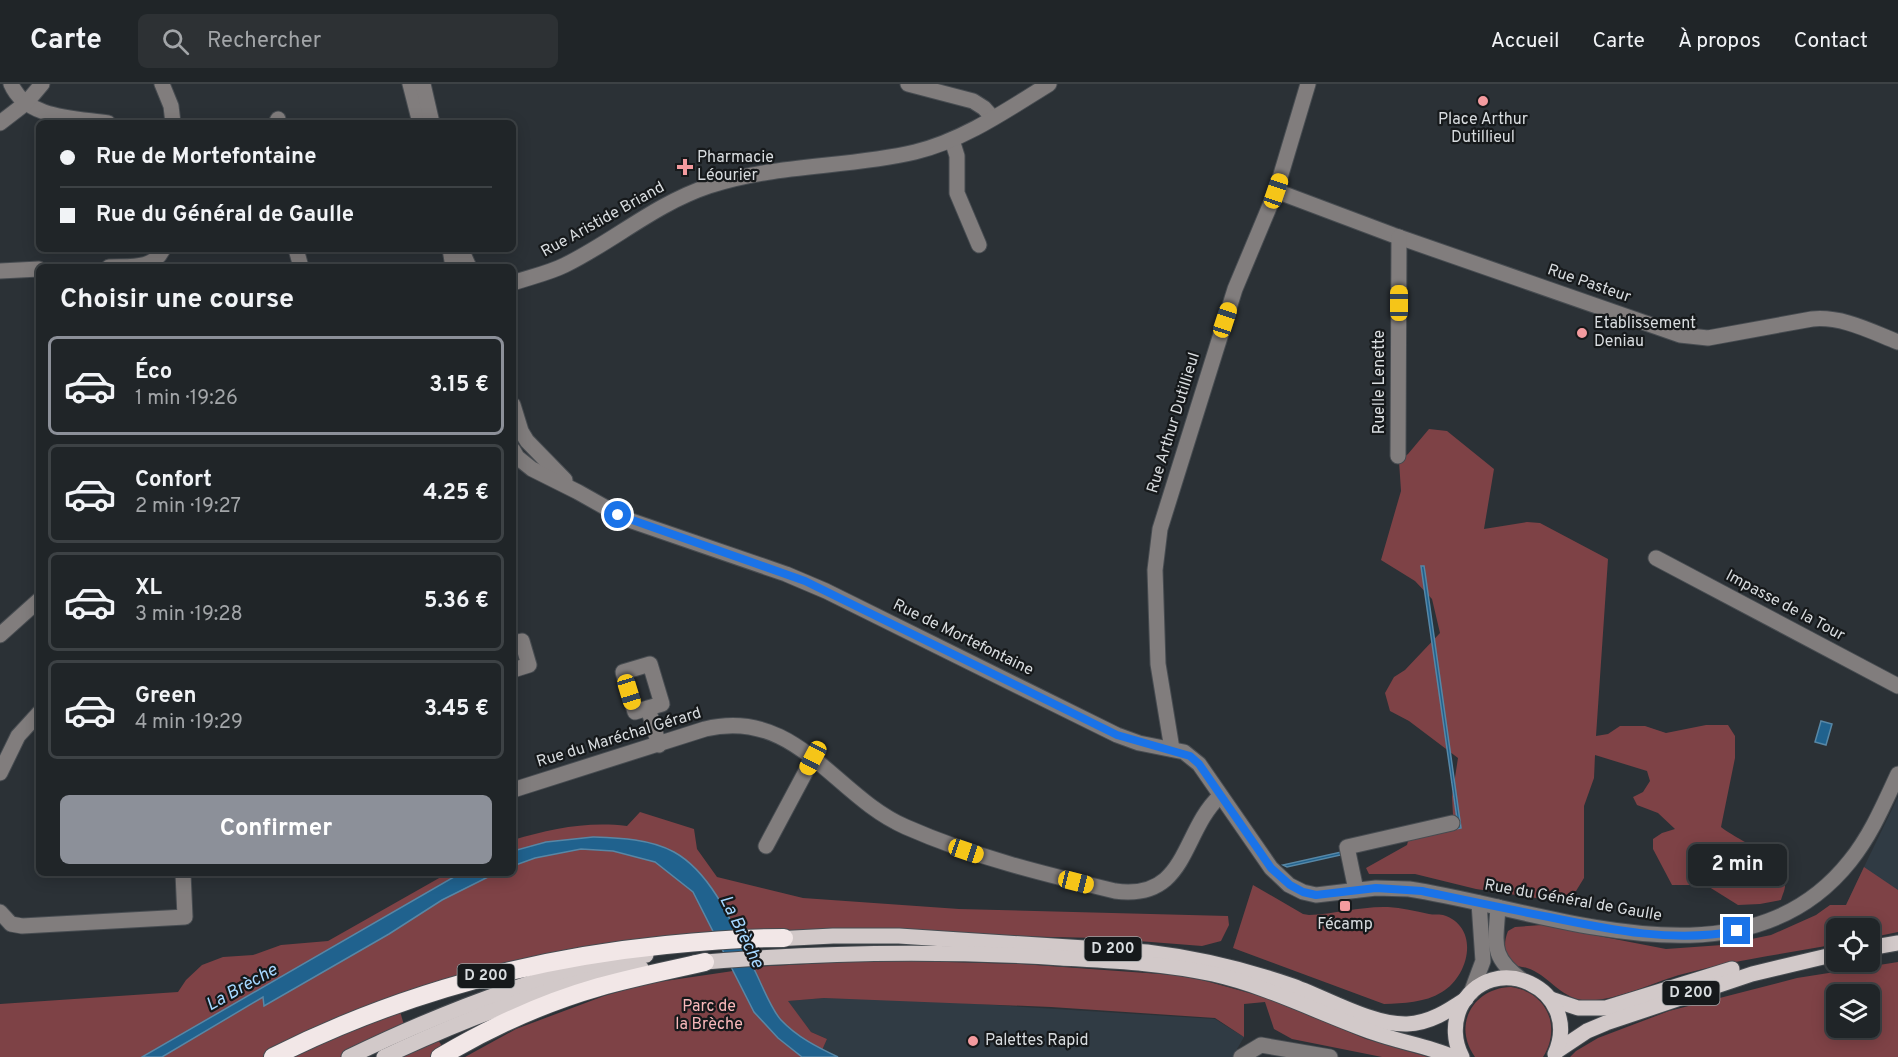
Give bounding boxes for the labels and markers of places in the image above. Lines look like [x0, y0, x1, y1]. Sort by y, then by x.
marker: Place Arthur Dutillieul [1476, 94, 1490, 108]
place label: Place Arthur Dutillieul [1438, 110, 1528, 148]
place label: Pharmacie Léourier [697, 148, 774, 186]
marker: Pharmacie Léourier [678, 160, 692, 174]
place label: Etablissement Deniau [1594, 314, 1696, 352]
marker: Etablissement Deniau [1575, 326, 1589, 340]
marker: Fécamp [1338, 899, 1352, 913]
place label: Fécamp [1317, 915, 1373, 935]
place label: Palettes Rapid [985, 1031, 1088, 1051]
marker: Palettes Rapid [966, 1034, 980, 1048]

